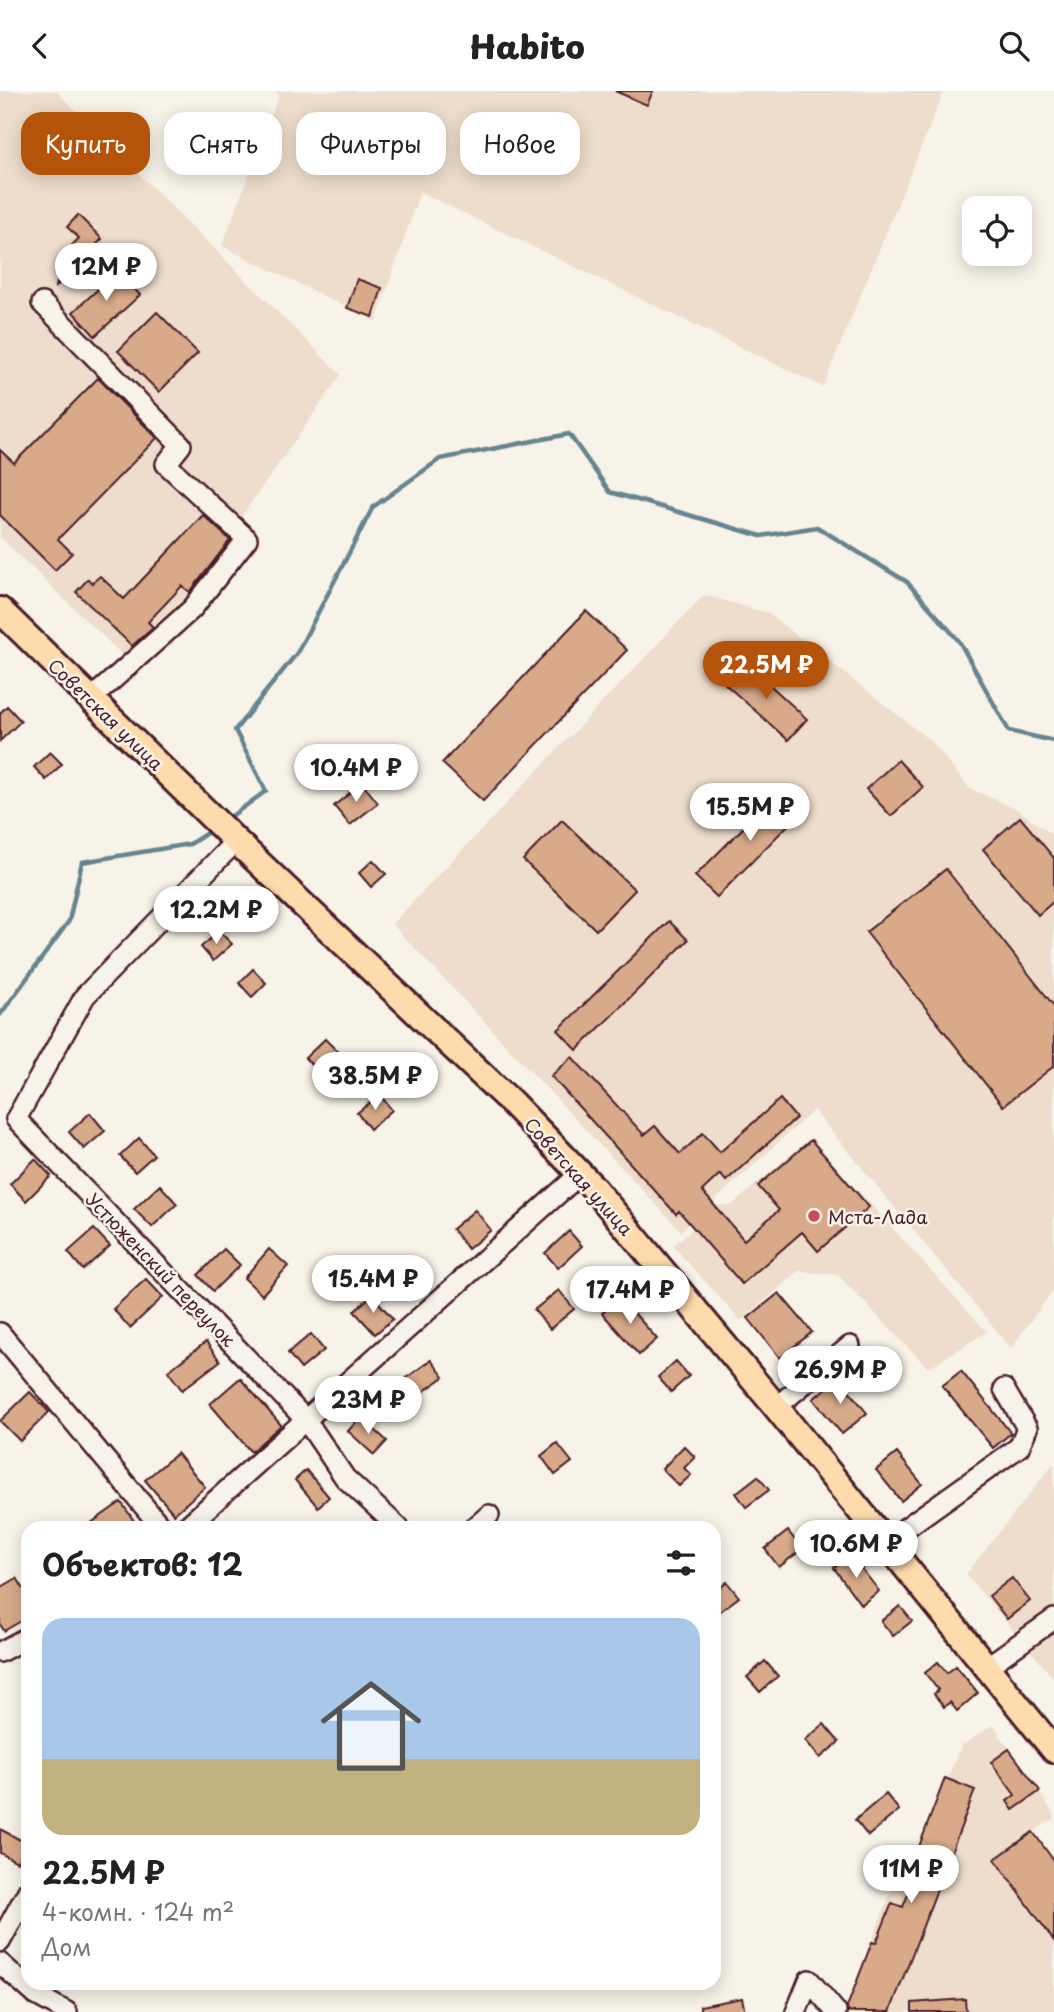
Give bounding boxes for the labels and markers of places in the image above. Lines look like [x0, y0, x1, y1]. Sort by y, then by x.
pin: 12M ₽ [57, 243, 155, 303]
pin: 22.5M ₽ [701, 641, 831, 701]
pin: 10.4M ₽ [291, 745, 421, 804]
pin: 15.5M ₽ [685, 783, 815, 843]
pin: 12.2M ₽ [151, 887, 281, 946]
pin: 38.5M ₽ [310, 1053, 440, 1112]
place label: Мста-Лада [828, 1203, 928, 1230]
marker: Мста-Лада [806, 1208, 822, 1224]
pin: 15.4M ₽ [308, 1255, 438, 1315]
pin: 17.4M ₽ [565, 1267, 695, 1326]
pin: 26.9M ₽ [775, 1347, 905, 1406]
pin: 23M ₽ [319, 1377, 417, 1436]
pin: 10.6M ₽ [791, 1521, 921, 1580]
pin: 11M ₽ [862, 1846, 960, 1905]

